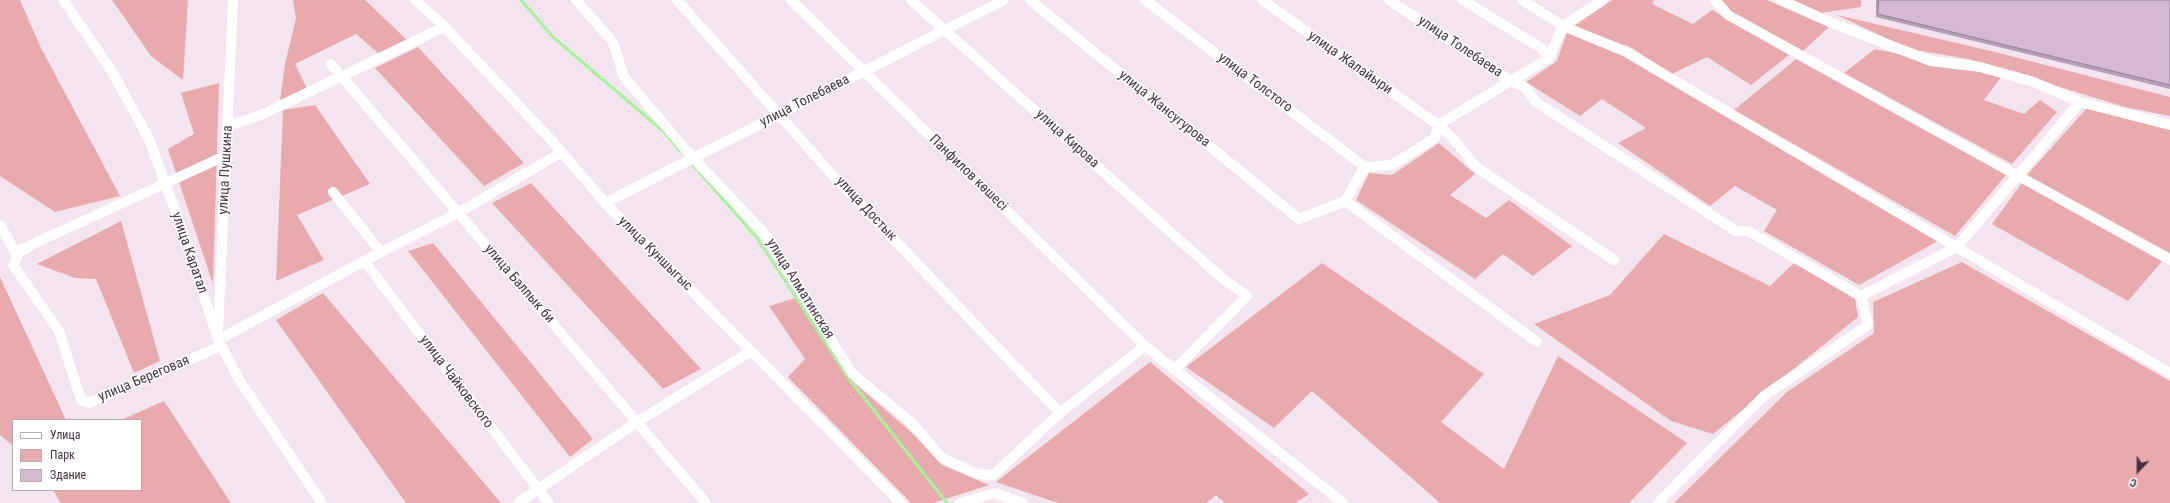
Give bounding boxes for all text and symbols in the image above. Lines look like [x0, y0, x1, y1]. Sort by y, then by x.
street label: улица Толебаева [1415, 13, 1505, 81]
street label: улица Жалайыри [1304, 28, 1396, 98]
street label: улица Толстого [1214, 50, 1296, 116]
street label: улица Жансугурова [1115, 67, 1213, 151]
street label: улица Толебаева [757, 71, 853, 131]
street label: улица Кирова [1032, 106, 1102, 172]
street label: улица Пушкина [215, 125, 237, 215]
street label: Панфилов көшесі [925, 131, 1011, 215]
street label: улица Достык [832, 173, 900, 245]
street label: улица Каратал [167, 210, 211, 296]
street label: улица Куншыгыс [614, 213, 696, 295]
street label: улица Алматинская [762, 236, 838, 342]
street label: улица Балпык би [480, 241, 558, 327]
street label: улица Чайковского [416, 332, 496, 432]
street label: улица Береговая [96, 352, 192, 406]
legend [12, 419, 142, 491]
text: Улица [50, 428, 80, 442]
text: Парк [50, 448, 75, 462]
north arrow [2118, 451, 2158, 491]
text: Здание [50, 468, 86, 482]
text: С [2128, 475, 2139, 490]

